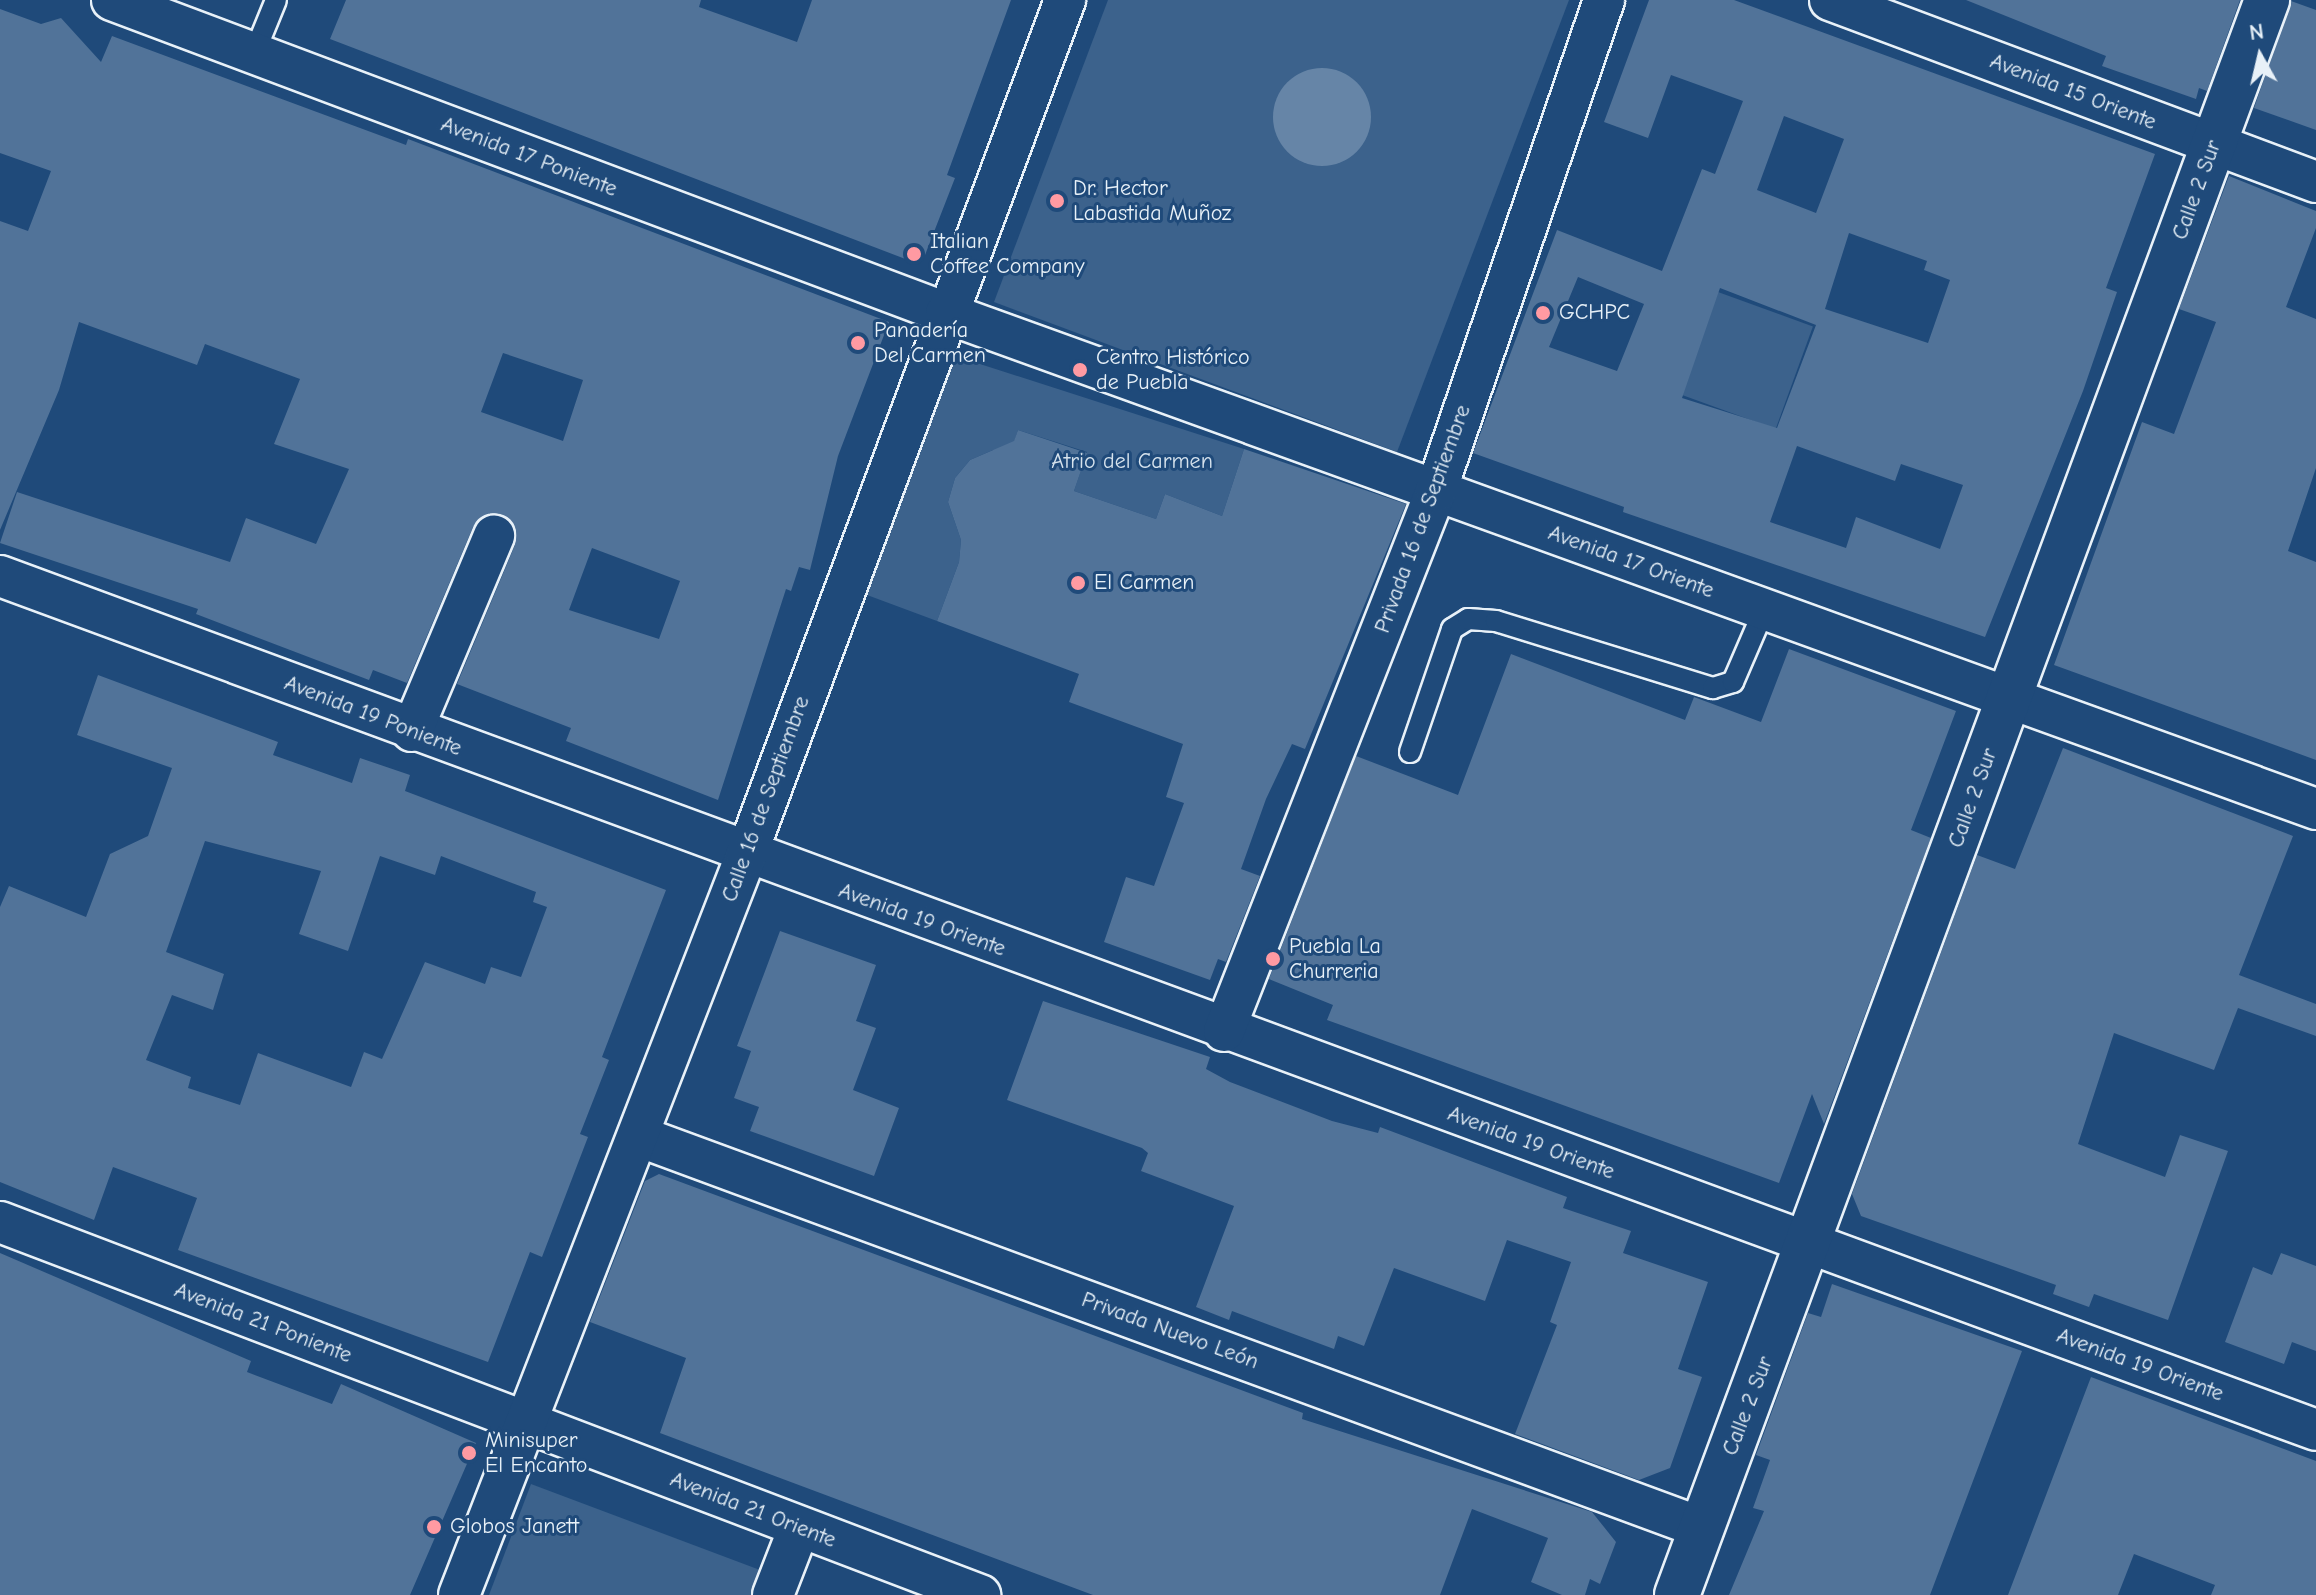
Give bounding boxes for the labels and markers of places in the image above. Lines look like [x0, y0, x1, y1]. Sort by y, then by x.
place label: Dr. Hector Labastida Muñoz [1073, 175, 1231, 226]
marker: Dr. Hector Labastida Muñoz [1048, 192, 1066, 210]
place label: Italian Coffee Company [930, 228, 1085, 280]
marker: Italian Coffee Company [905, 245, 923, 263]
place label: GCHPC [1559, 300, 1630, 326]
marker: GCHPC [1534, 304, 1552, 322]
place label: Panadería Del Carmen [874, 317, 986, 368]
marker: Panadería Del Carmen [849, 334, 867, 352]
place label: Centro Histórico de Puebla [1096, 344, 1250, 396]
marker: Centro Histórico de Puebla [1071, 361, 1089, 379]
place label: El Carmen [1094, 570, 1194, 596]
marker: El Carmen [1069, 574, 1087, 592]
place label: Puebla La Churreria [1289, 933, 1381, 984]
marker: Puebla La Churreria [1264, 950, 1282, 968]
place label: Minisuper El Encanto [485, 1427, 587, 1478]
marker: Minisuper El Encanto [460, 1444, 478, 1462]
place label: Globos Janett [450, 1514, 579, 1540]
marker: Globos Janett [425, 1518, 443, 1536]

